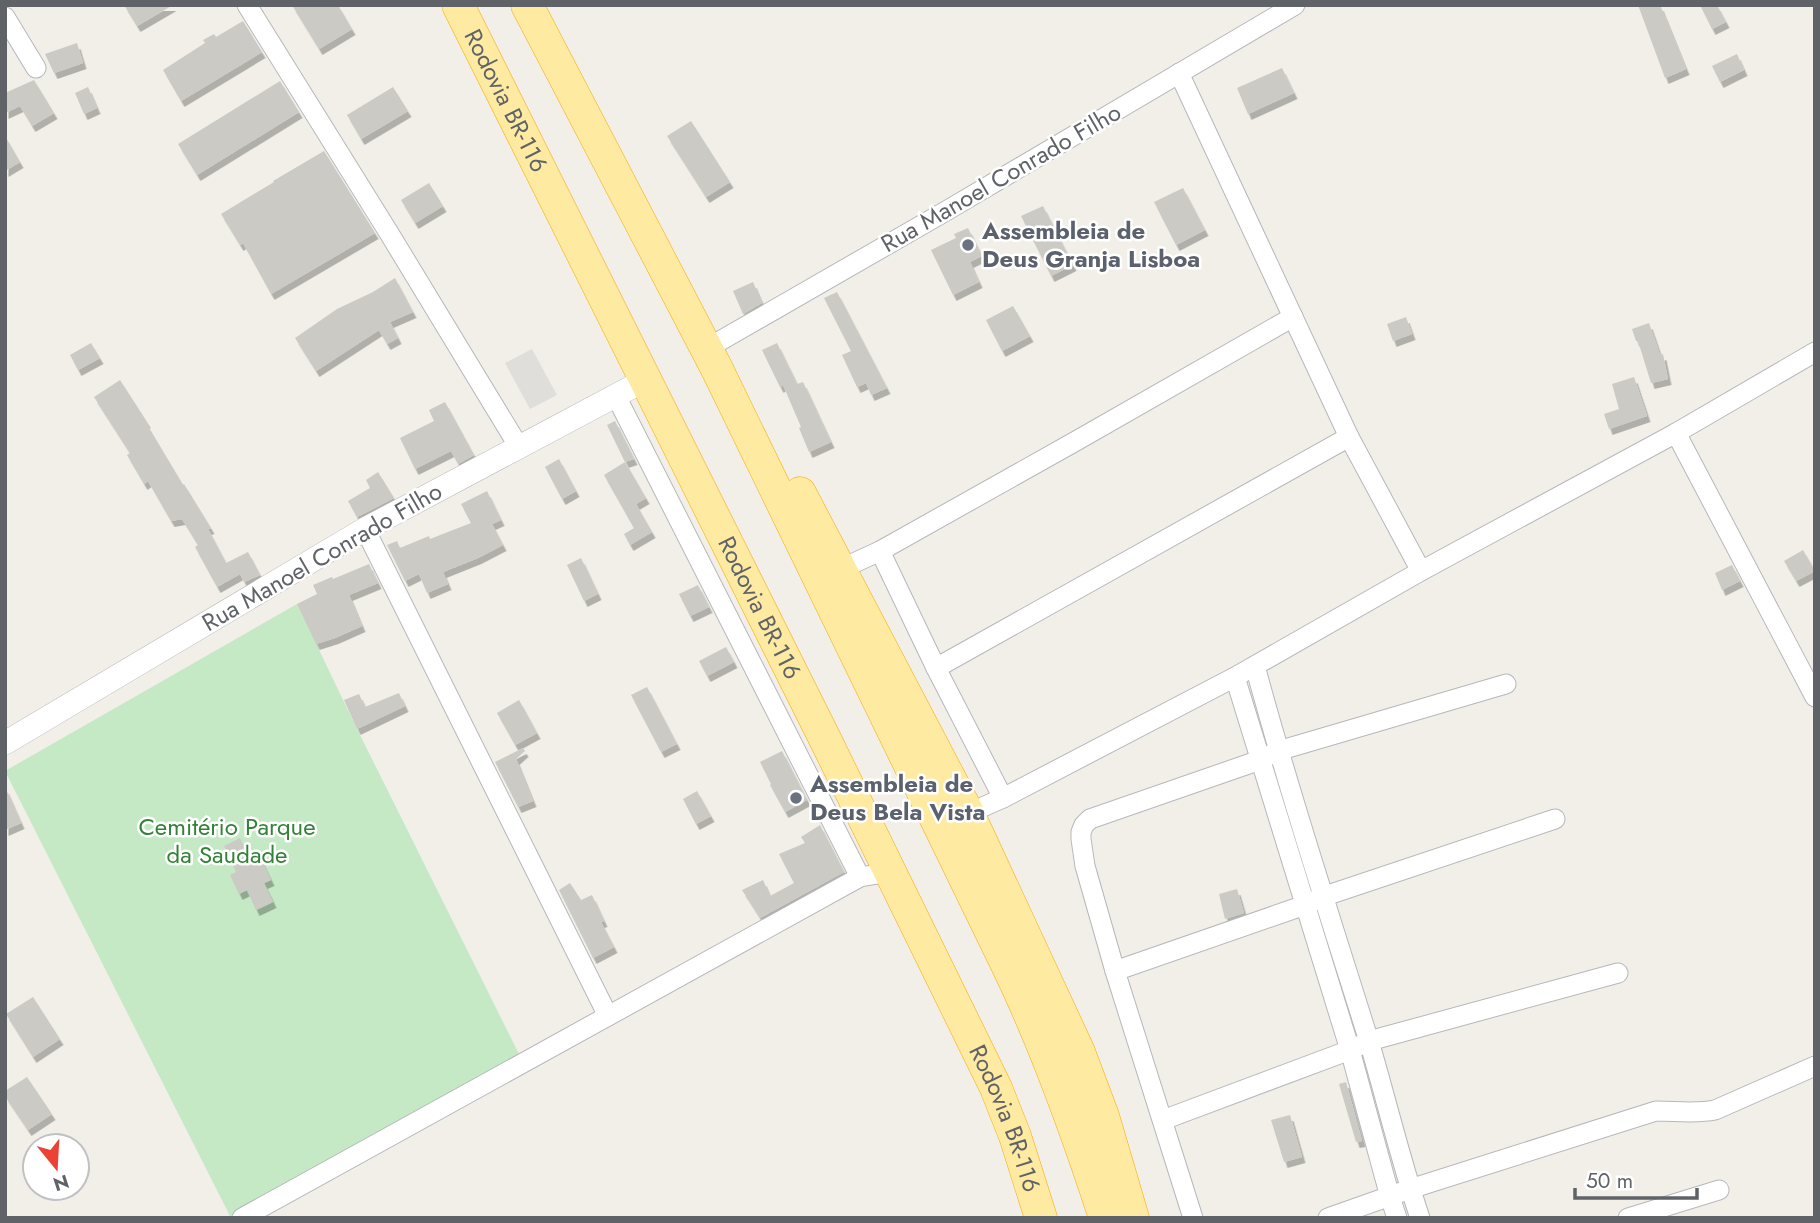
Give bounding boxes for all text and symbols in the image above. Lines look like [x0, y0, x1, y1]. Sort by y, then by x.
street label: Rodovia BR-116 [456, 23, 557, 178]
street label: Rua Manoel Conrado Filho [874, 94, 1127, 261]
place label: Assembleia de Deus Granja Lisboa [981, 213, 1200, 276]
marker: Assembleia de Deus Granja Lisboa [960, 237, 976, 253]
street label: Rua Manoel Conrado Filho [195, 473, 448, 640]
street label: Rodovia BR-116 [709, 530, 810, 685]
place label: Assembleia de Deus Bela Vista [809, 766, 985, 829]
marker: Assembleia de Deus Bela Vista [788, 790, 804, 806]
park label: Cemitério Parque da Saudade [138, 809, 316, 872]
street label: Rodovia BR-116 [960, 1039, 1050, 1196]
north arrow [21, 1132, 91, 1202]
scale bar [1575, 1156, 1698, 1200]
text: 50 m [1586, 1166, 1633, 1196]
text: N [50, 1168, 72, 1198]

